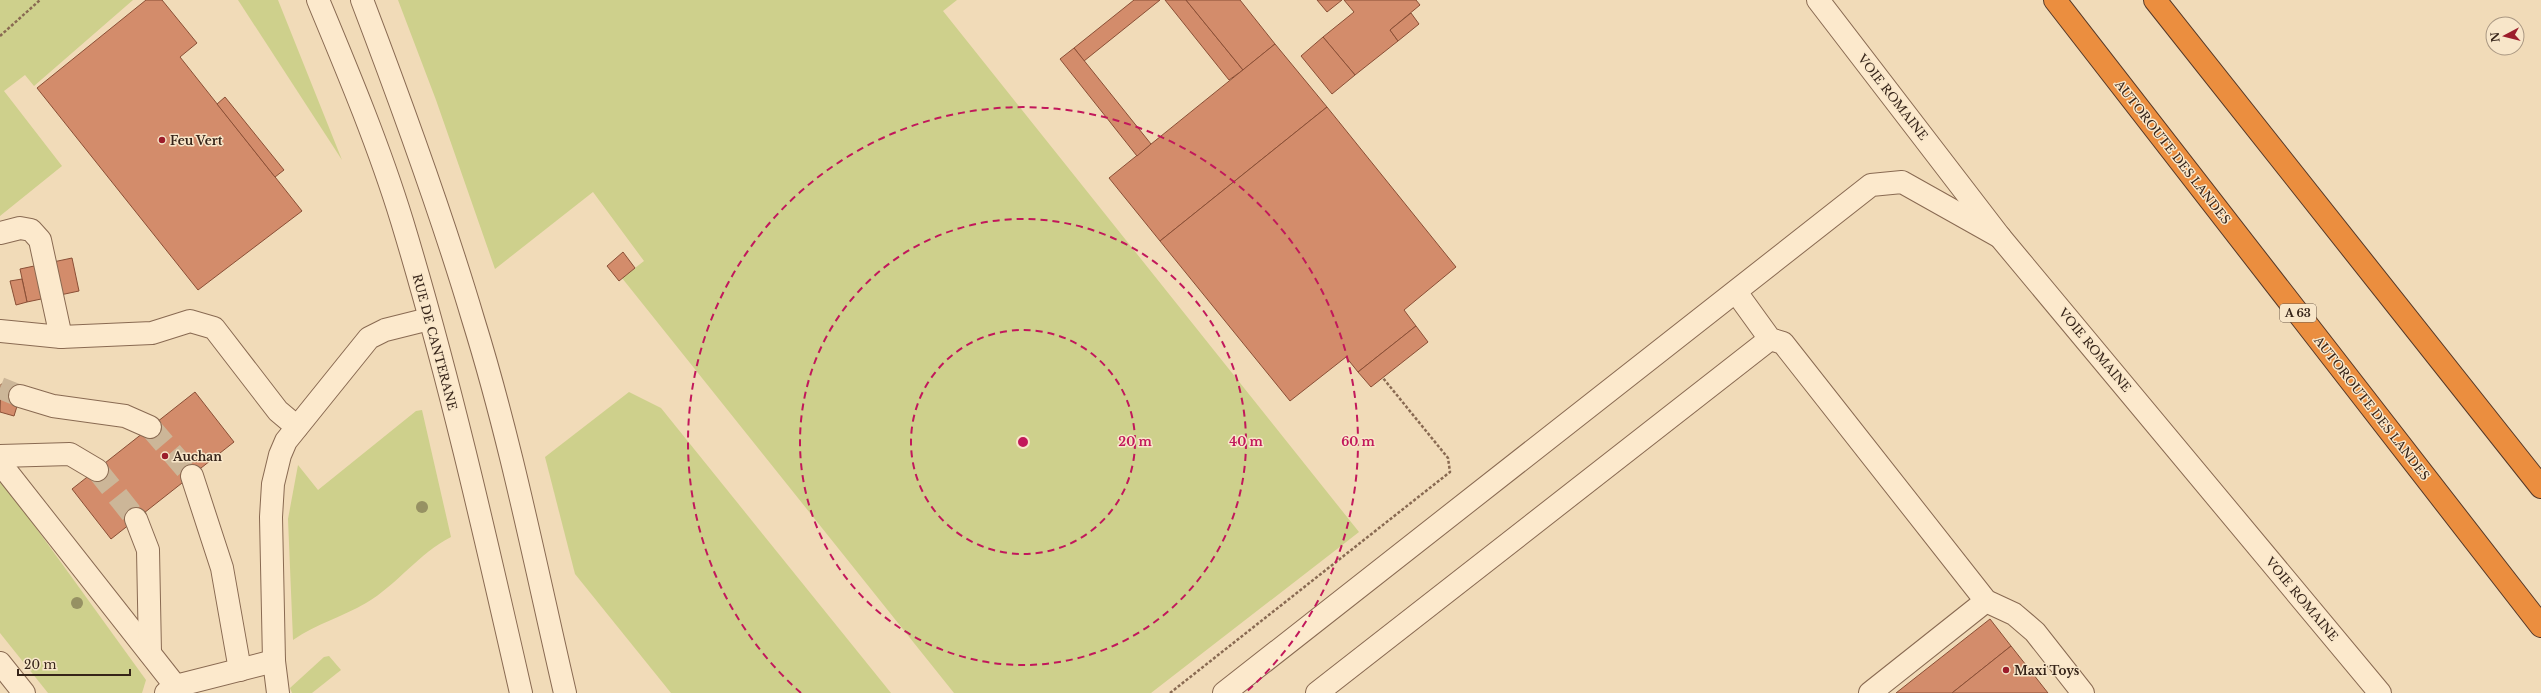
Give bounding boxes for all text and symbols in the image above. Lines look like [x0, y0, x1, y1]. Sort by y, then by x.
north arrow [2485, 16, 2525, 56]
text: N [2487, 31, 2503, 43]
street label: VOIE ROMAINE [1854, 50, 1931, 143]
street label: AUTOROUTE DES LANDES [2112, 76, 2234, 227]
place label: Feu Vert [170, 133, 223, 148]
marker: Feu Vert [157, 135, 167, 145]
street label: RUE DE CANTERANE [410, 272, 461, 412]
street label: VOIE ROMAINE [2055, 304, 2135, 395]
road number: A 63 [2280, 304, 2316, 322]
street label: AUTOROUTE DES LANDES [2311, 332, 2433, 483]
text: 20 m [1118, 434, 1152, 449]
text: 40 m [1229, 434, 1263, 449]
text: 60 m [1341, 434, 1376, 449]
centre of rings [1016, 435, 1030, 449]
place label: Auchan [172, 449, 222, 464]
marker: Auchan [160, 451, 170, 461]
street label: VOIE ROMAINE [2262, 553, 2342, 644]
scale bar [18, 651, 130, 677]
text: 20 m [24, 657, 56, 672]
place label: Maxi Toys [2014, 663, 2080, 678]
marker: Maxi Toys [2001, 665, 2011, 675]

